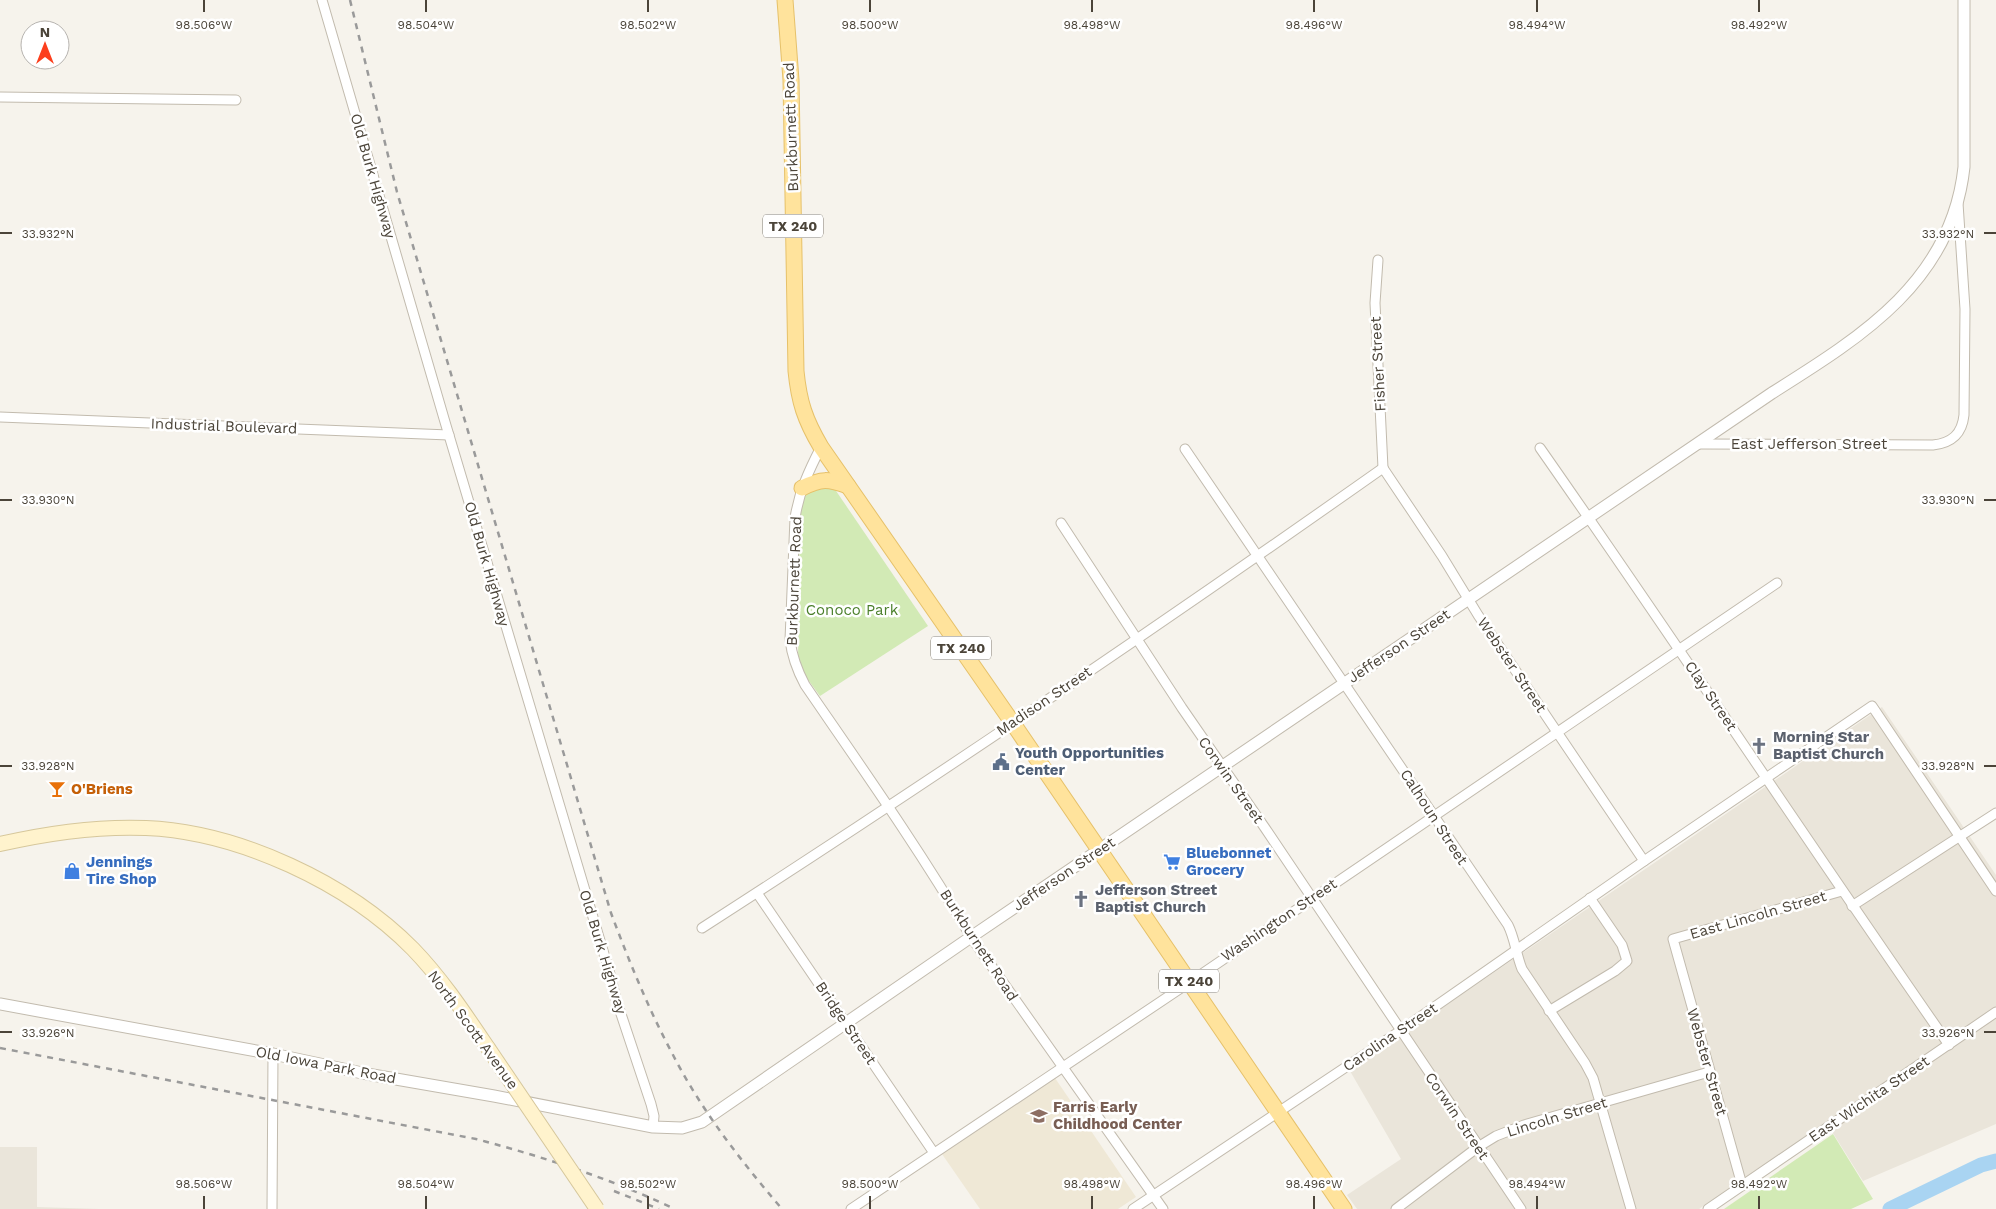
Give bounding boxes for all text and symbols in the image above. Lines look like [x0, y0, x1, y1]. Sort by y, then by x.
text: 98.506°W [176, 18, 233, 32]
text: 98.504°W [398, 18, 455, 32]
text: 98.502°W [620, 18, 677, 32]
text: 98.500°W [842, 18, 899, 32]
text: 98.498°W [1063, 18, 1121, 32]
text: 98.496°W [1286, 18, 1343, 32]
text: 98.494°W [1509, 18, 1566, 32]
text: 98.492°W [1731, 18, 1788, 32]
north arrow [20, 20, 70, 70]
text: N [40, 24, 50, 40]
street label: Burkburnett Road [780, 62, 802, 192]
street label: Old Burk Highway [347, 111, 400, 241]
road number: TX 240 [763, 215, 823, 238]
text: 33.932°N [22, 227, 74, 241]
text: 33.932°N [1922, 227, 1974, 241]
street label: Fisher Street [1366, 315, 1389, 412]
street label: Industrial Boulevard [150, 414, 298, 438]
street label: East Jefferson Street [1731, 435, 1888, 453]
text: 33.930°N [21, 493, 75, 507]
text: 33.930°N [1921, 493, 1975, 507]
street label: Old Burk Highway [461, 499, 514, 629]
street label: Burkburnett Road [783, 516, 805, 646]
park label: Conoco Park [806, 601, 899, 619]
street label: Jefferson Street [1344, 605, 1454, 687]
street label: Webster Street [1474, 614, 1551, 717]
road number: TX 240 [931, 636, 991, 660]
street label: Clay Street [1681, 658, 1741, 735]
street label: Madison Street [993, 662, 1096, 740]
place label: Morning Star Baptist Church [1773, 728, 1884, 763]
street label: Corwin Street [1195, 733, 1268, 827]
church icon: Morning Star Baptist Church [1749, 736, 1769, 756]
place label: Youth Opportunities Center [1015, 744, 1164, 779]
public building icon: Youth Opportunities Center [991, 752, 1011, 772]
text: 33.928°N [21, 759, 75, 773]
text: 33.928°N [1921, 759, 1975, 773]
street label: Calhoun Street [1396, 766, 1472, 869]
bar icon: O'Briens [47, 779, 67, 799]
place label: O'Briens [71, 780, 133, 798]
street label: Jefferson Street [1009, 833, 1119, 915]
place label: Bluebonnet Grocery [1186, 844, 1272, 879]
supermarket icon: Bluebonnet Grocery [1162, 852, 1182, 872]
place label: Jennings Tire Shop [86, 853, 157, 888]
shop icon: Jennings Tire Shop [62, 861, 82, 881]
street label: Washington Street [1218, 874, 1341, 965]
place label: Jefferson Street Baptist Church [1095, 881, 1217, 916]
street label: Burkburnett Road [936, 886, 1022, 1004]
street label: East Lincoln Street [1688, 887, 1829, 943]
street label: Old Burk Highway [576, 888, 631, 1017]
church icon: Jefferson Street Baptist Church [1071, 889, 1091, 909]
street label: North Scott Avenue [424, 967, 522, 1093]
road number: TX 240 [1159, 969, 1219, 992]
street label: Bridge Street [812, 978, 881, 1069]
street label: Carolina Street [1339, 998, 1441, 1075]
street label: Webster Street [1683, 1006, 1731, 1118]
text: 33.926°N [21, 1026, 75, 1040]
text: 33.926°N [1921, 1026, 1975, 1040]
street label: Old Iowa Park Road [254, 1043, 398, 1087]
street label: East Wichita Street [1805, 1051, 1933, 1146]
street label: Corwin Street [1421, 1069, 1493, 1164]
street label: Lincoln Street [1505, 1093, 1610, 1141]
place label: Farris Early Childhood Center [1053, 1098, 1183, 1133]
school or university icon: Farris Early Childhood Center [1029, 1106, 1049, 1126]
text: 98.506°W [176, 1177, 233, 1191]
text: 98.504°W [398, 1177, 455, 1191]
text: 98.502°W [620, 1177, 677, 1191]
text: 98.500°W [842, 1177, 899, 1191]
text: 98.498°W [1063, 1177, 1121, 1191]
text: 98.496°W [1286, 1177, 1343, 1191]
text: 98.494°W [1509, 1177, 1566, 1191]
text: 98.492°W [1731, 1177, 1788, 1191]

